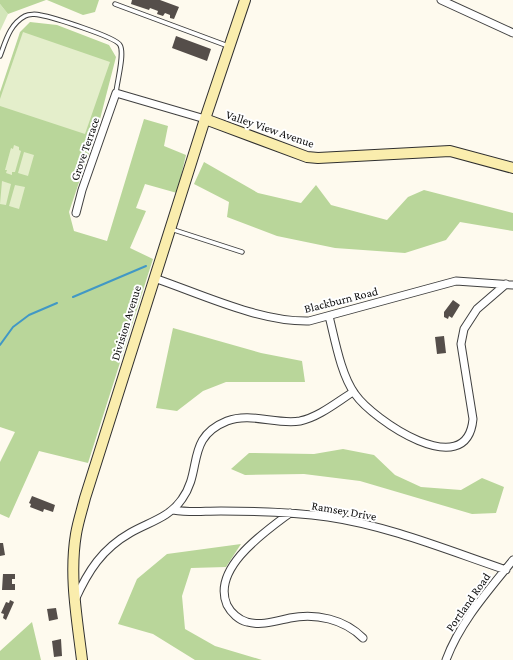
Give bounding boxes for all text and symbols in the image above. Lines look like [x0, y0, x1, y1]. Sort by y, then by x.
street label: Valley View Avenue [224, 107, 316, 151]
street label: Grove Terrace [68, 116, 102, 182]
street label: Division Avenue [108, 284, 144, 362]
street label: Blackburn Road [303, 284, 380, 316]
street label: Ramsey Drive [310, 498, 378, 524]
street label: Portland Road [443, 570, 494, 634]

